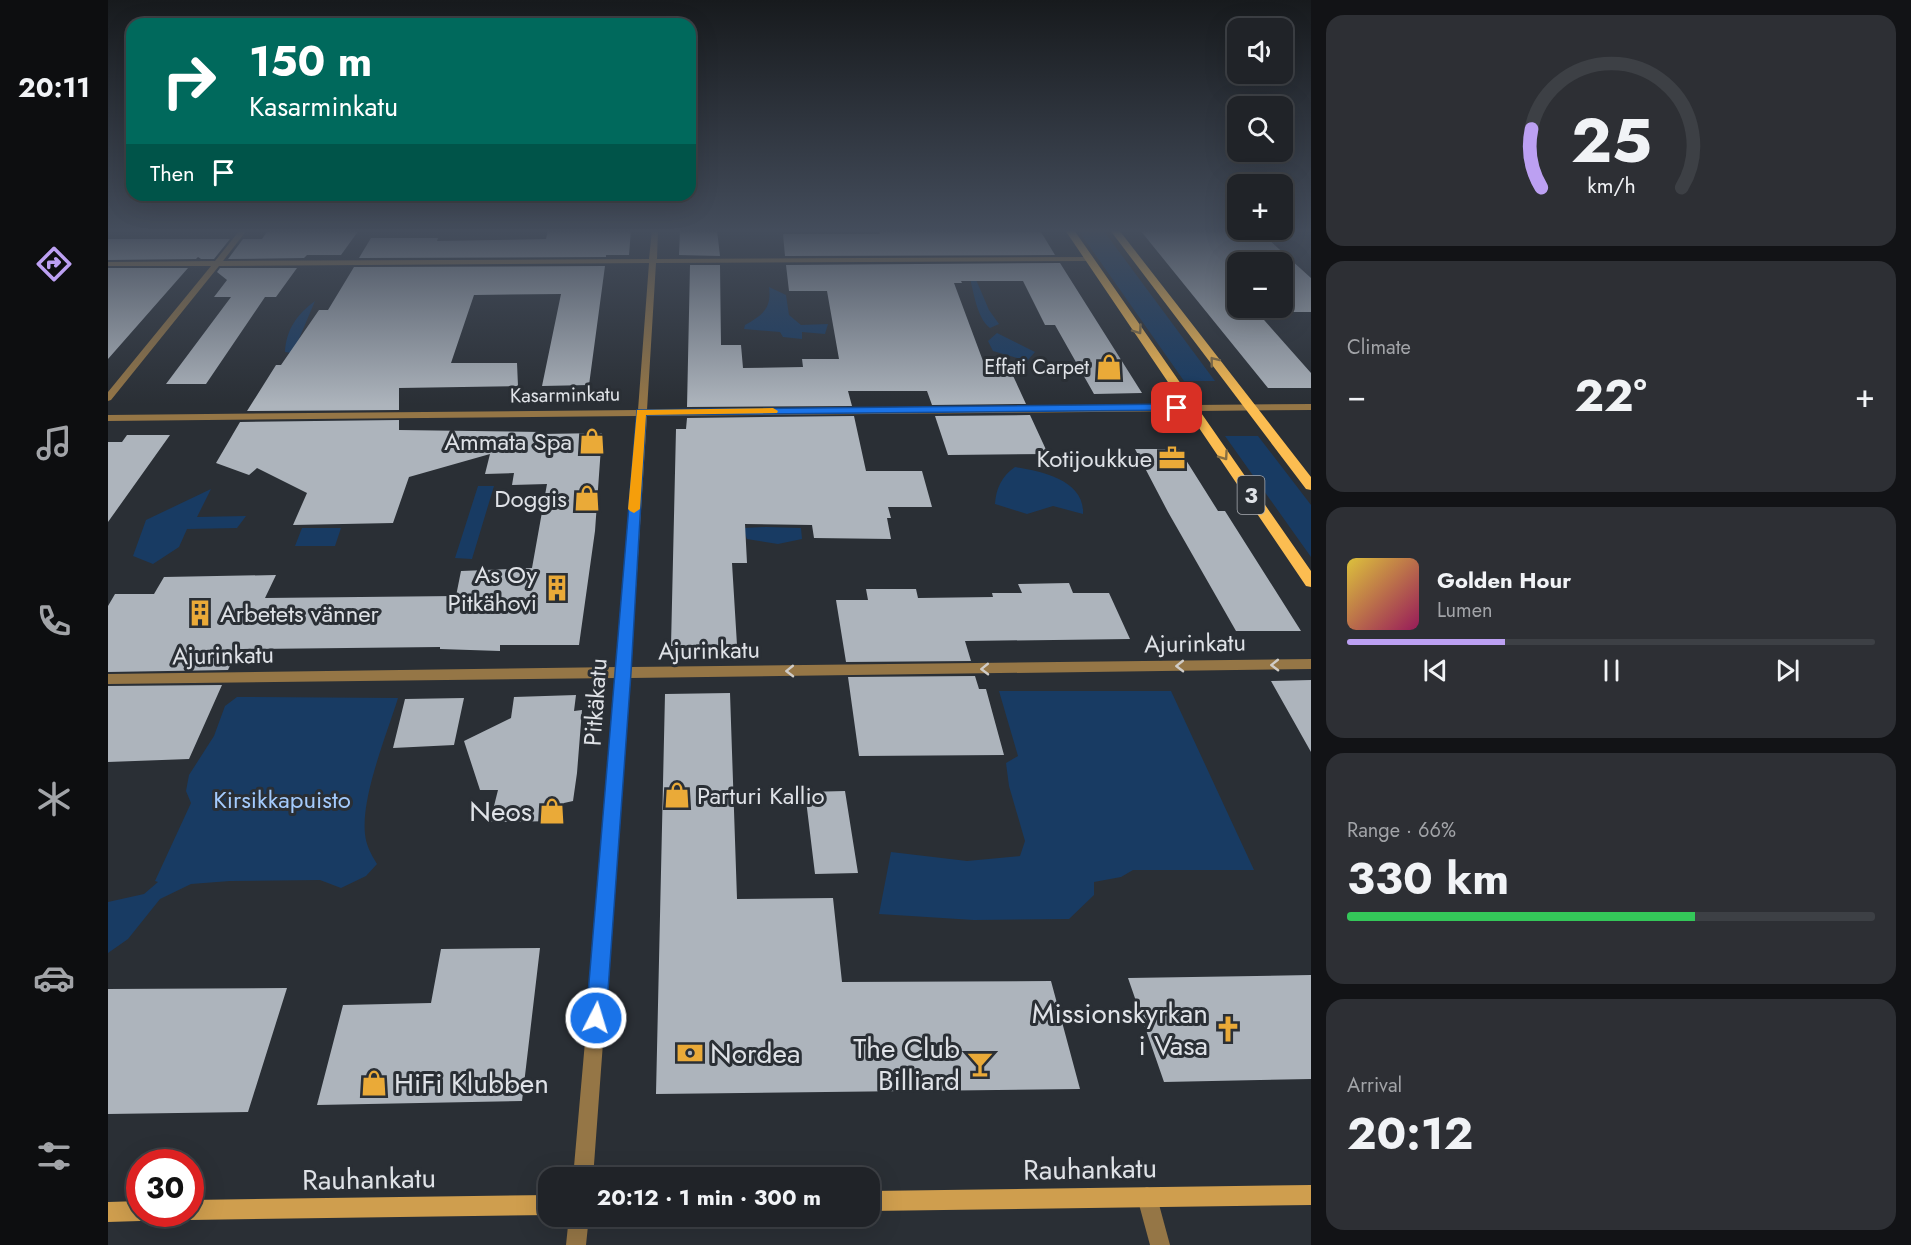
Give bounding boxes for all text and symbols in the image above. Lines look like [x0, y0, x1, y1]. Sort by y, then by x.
map controls [1227, 18, 1293, 318]
button: sound [1227, 18, 1293, 84]
text: 150 m [249, 31, 372, 92]
icon: right [150, 42, 228, 120]
text: 20:11 [18, 68, 90, 107]
text: Kasarminkatu [249, 87, 398, 126]
text: 25 [1570, 95, 1652, 185]
button: search [1227, 96, 1293, 162]
icon: arrive [207, 156, 240, 189]
text: Then [150, 157, 195, 189]
text: km/h [1587, 170, 1635, 201]
button: + [1227, 174, 1293, 240]
icon: directions [33, 243, 75, 285]
button: − [1227, 252, 1293, 318]
one-way arrow [1131, 324, 1142, 335]
text: Climate [1347, 333, 1411, 362]
shop icon: Effati Carpet [1094, 352, 1124, 382]
place label: Effati Carpet [984, 353, 1089, 382]
one-way arrow [1211, 356, 1222, 367]
text: 22° [1574, 363, 1647, 428]
text: − [1347, 372, 1366, 419]
text: + [1855, 372, 1875, 419]
street label: Kasarminkatu [510, 380, 620, 410]
pin [1151, 382, 1202, 433]
icon: arrive [1160, 391, 1193, 424]
icon: music [33, 422, 75, 464]
place label: Ammata Spa [444, 424, 572, 459]
shop icon: Ammata Spa [577, 426, 607, 456]
place label: Kotijoukkue [1037, 441, 1152, 476]
office icon: Kotijoukkue [1157, 443, 1187, 473]
one-way arrow [1217, 449, 1228, 460]
road number: 3 [1238, 476, 1264, 514]
place label: Doggis [494, 481, 567, 516]
shop icon: Doggis [572, 483, 602, 513]
place label: As Oy Pitkähovi [448, 557, 537, 620]
text: Golden Hour [1437, 564, 1571, 596]
building icon: As Oy Pitkähovi [542, 573, 572, 603]
place label: Arbetets vänner [220, 596, 380, 631]
text: Lumen [1437, 596, 1493, 625]
building icon: Arbetets vänner [185, 598, 215, 628]
icon: phone [33, 600, 75, 642]
street label: Ajurinkatu [1144, 625, 1246, 661]
street label: Ajurinkatu [658, 632, 760, 668]
street label: Ajurinkatu [172, 637, 274, 673]
icon: previous [1419, 654, 1452, 687]
icon: pause [1595, 654, 1628, 687]
icon: next [1771, 654, 1804, 687]
street label: Pitkäkatu [574, 657, 616, 747]
one-way arrow [1270, 658, 1279, 671]
one-way arrow [1176, 660, 1185, 672]
one-way arrow [981, 662, 990, 675]
one-way arrow [786, 665, 795, 677]
icon: climate [33, 778, 75, 820]
place label: Parturi Kallio [697, 778, 825, 813]
shop icon: Parturi Kallio [662, 780, 692, 810]
park label: Kirsikkapuisto [213, 782, 351, 817]
place label: Neos [469, 791, 532, 832]
shop icon: Neos [537, 796, 567, 826]
text: Range · 66% [1347, 816, 1456, 845]
text: 330 km [1347, 846, 1509, 911]
icon: car [33, 957, 75, 999]
position arrow [564, 986, 628, 1050]
place label: Missionskyrkan i Vasa [1032, 993, 1208, 1066]
church icon: Missionskyrkan i Vasa [1213, 1014, 1243, 1044]
place label: The Club Billiard [853, 1028, 960, 1101]
place label: Nordea [710, 1033, 800, 1074]
bank icon: Nordea [675, 1038, 705, 1068]
bar icon: The Club Billiard [965, 1049, 995, 1079]
place label: HiFi Klubben [394, 1063, 549, 1104]
shop icon: HiFi Klubben [359, 1068, 389, 1098]
text: Arrival [1347, 1071, 1402, 1100]
text: 20:12 [1347, 1101, 1473, 1166]
icon: filters [33, 1135, 75, 1177]
street label: Rauhankatu [1023, 1147, 1157, 1191]
speed limit sign: 30 [126, 1149, 204, 1227]
street label: Rauhankatu [302, 1157, 436, 1201]
text: 20:12 · 1 min · 300 m [597, 1181, 821, 1213]

